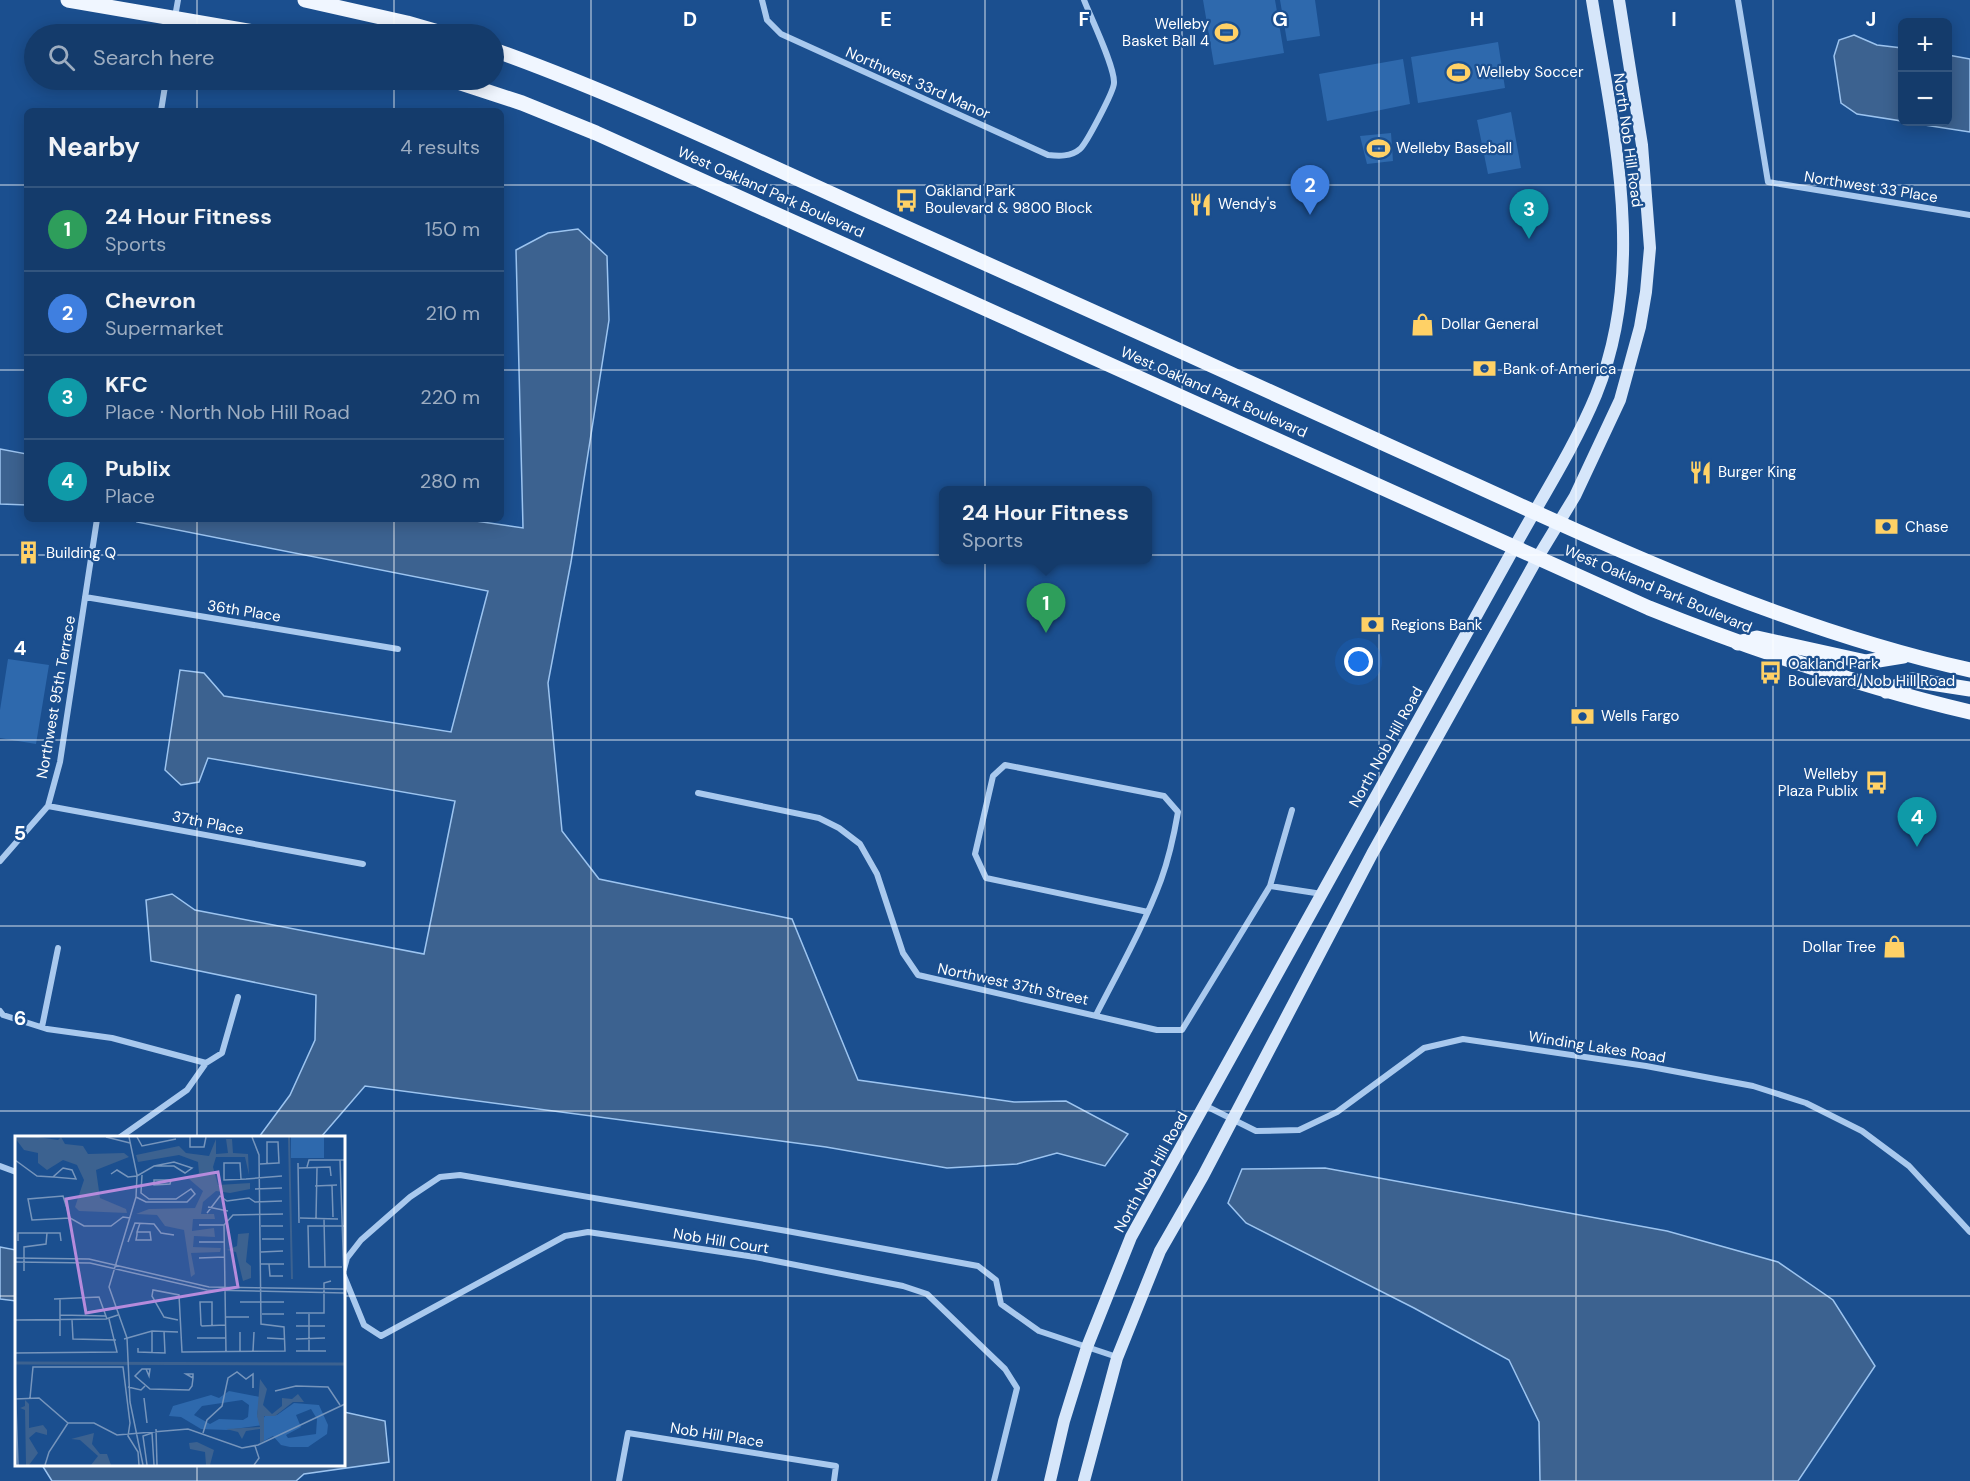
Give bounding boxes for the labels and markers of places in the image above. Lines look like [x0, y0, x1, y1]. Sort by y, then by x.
place label: Welleby Basket Ball 4 [1122, 14, 1210, 51]
sports icon: Welleby Basket Ball 4 [1214, 20, 1240, 46]
sports icon: Welleby Soccer [1445, 59, 1471, 85]
place label: Welleby Soccer [1476, 62, 1584, 82]
sports icon: Welleby Baseball [1365, 135, 1391, 161]
place label: Welleby Baseball [1396, 138, 1512, 158]
pin: 2 [1290, 166, 1330, 215]
place label: Oakland Park Boulevard & 9800 Block [925, 181, 1093, 218]
bus stop icon: Oakland Park Boulevard & 9800 Block [894, 187, 920, 213]
pin: 3 [1510, 190, 1549, 239]
restaurant icon: Wendy's [1187, 191, 1213, 217]
place label: Wendy's [1218, 194, 1277, 214]
shop icon: Dollar General [1410, 311, 1436, 337]
place label: Dollar General [1441, 314, 1539, 334]
bank icon: Bank of America [1472, 356, 1498, 382]
place label: Bank of America [1503, 359, 1616, 379]
restaurant icon: Burger King [1687, 459, 1713, 485]
place label: Burger King [1718, 462, 1796, 482]
bank icon: Chase [1874, 514, 1900, 540]
place label: Chase [1905, 517, 1949, 537]
building icon: Building Q [15, 540, 41, 566]
place label: Building Q [46, 543, 116, 563]
pin: 1 [1026, 584, 1066, 633]
bank icon: Regions Bank [1360, 612, 1386, 638]
place label: Regions Bank [1391, 615, 1483, 635]
place label: Oakland Park Boulevard/Nob Hill Road [1788, 654, 1955, 691]
bus stop icon: Oakland Park Boulevard/Nob Hill Road [1757, 660, 1783, 686]
bank icon: Wells Fargo [1570, 703, 1596, 729]
place label: Wells Fargo [1601, 706, 1680, 726]
place label: Welleby Plaza Publix [1778, 764, 1859, 801]
bus stop icon: Welleby Plaza Publix [1863, 770, 1889, 796]
pin: 4 [1898, 798, 1936, 847]
shop icon: Dollar Tree [1881, 934, 1907, 960]
place label: Dollar Tree [1803, 937, 1876, 957]

